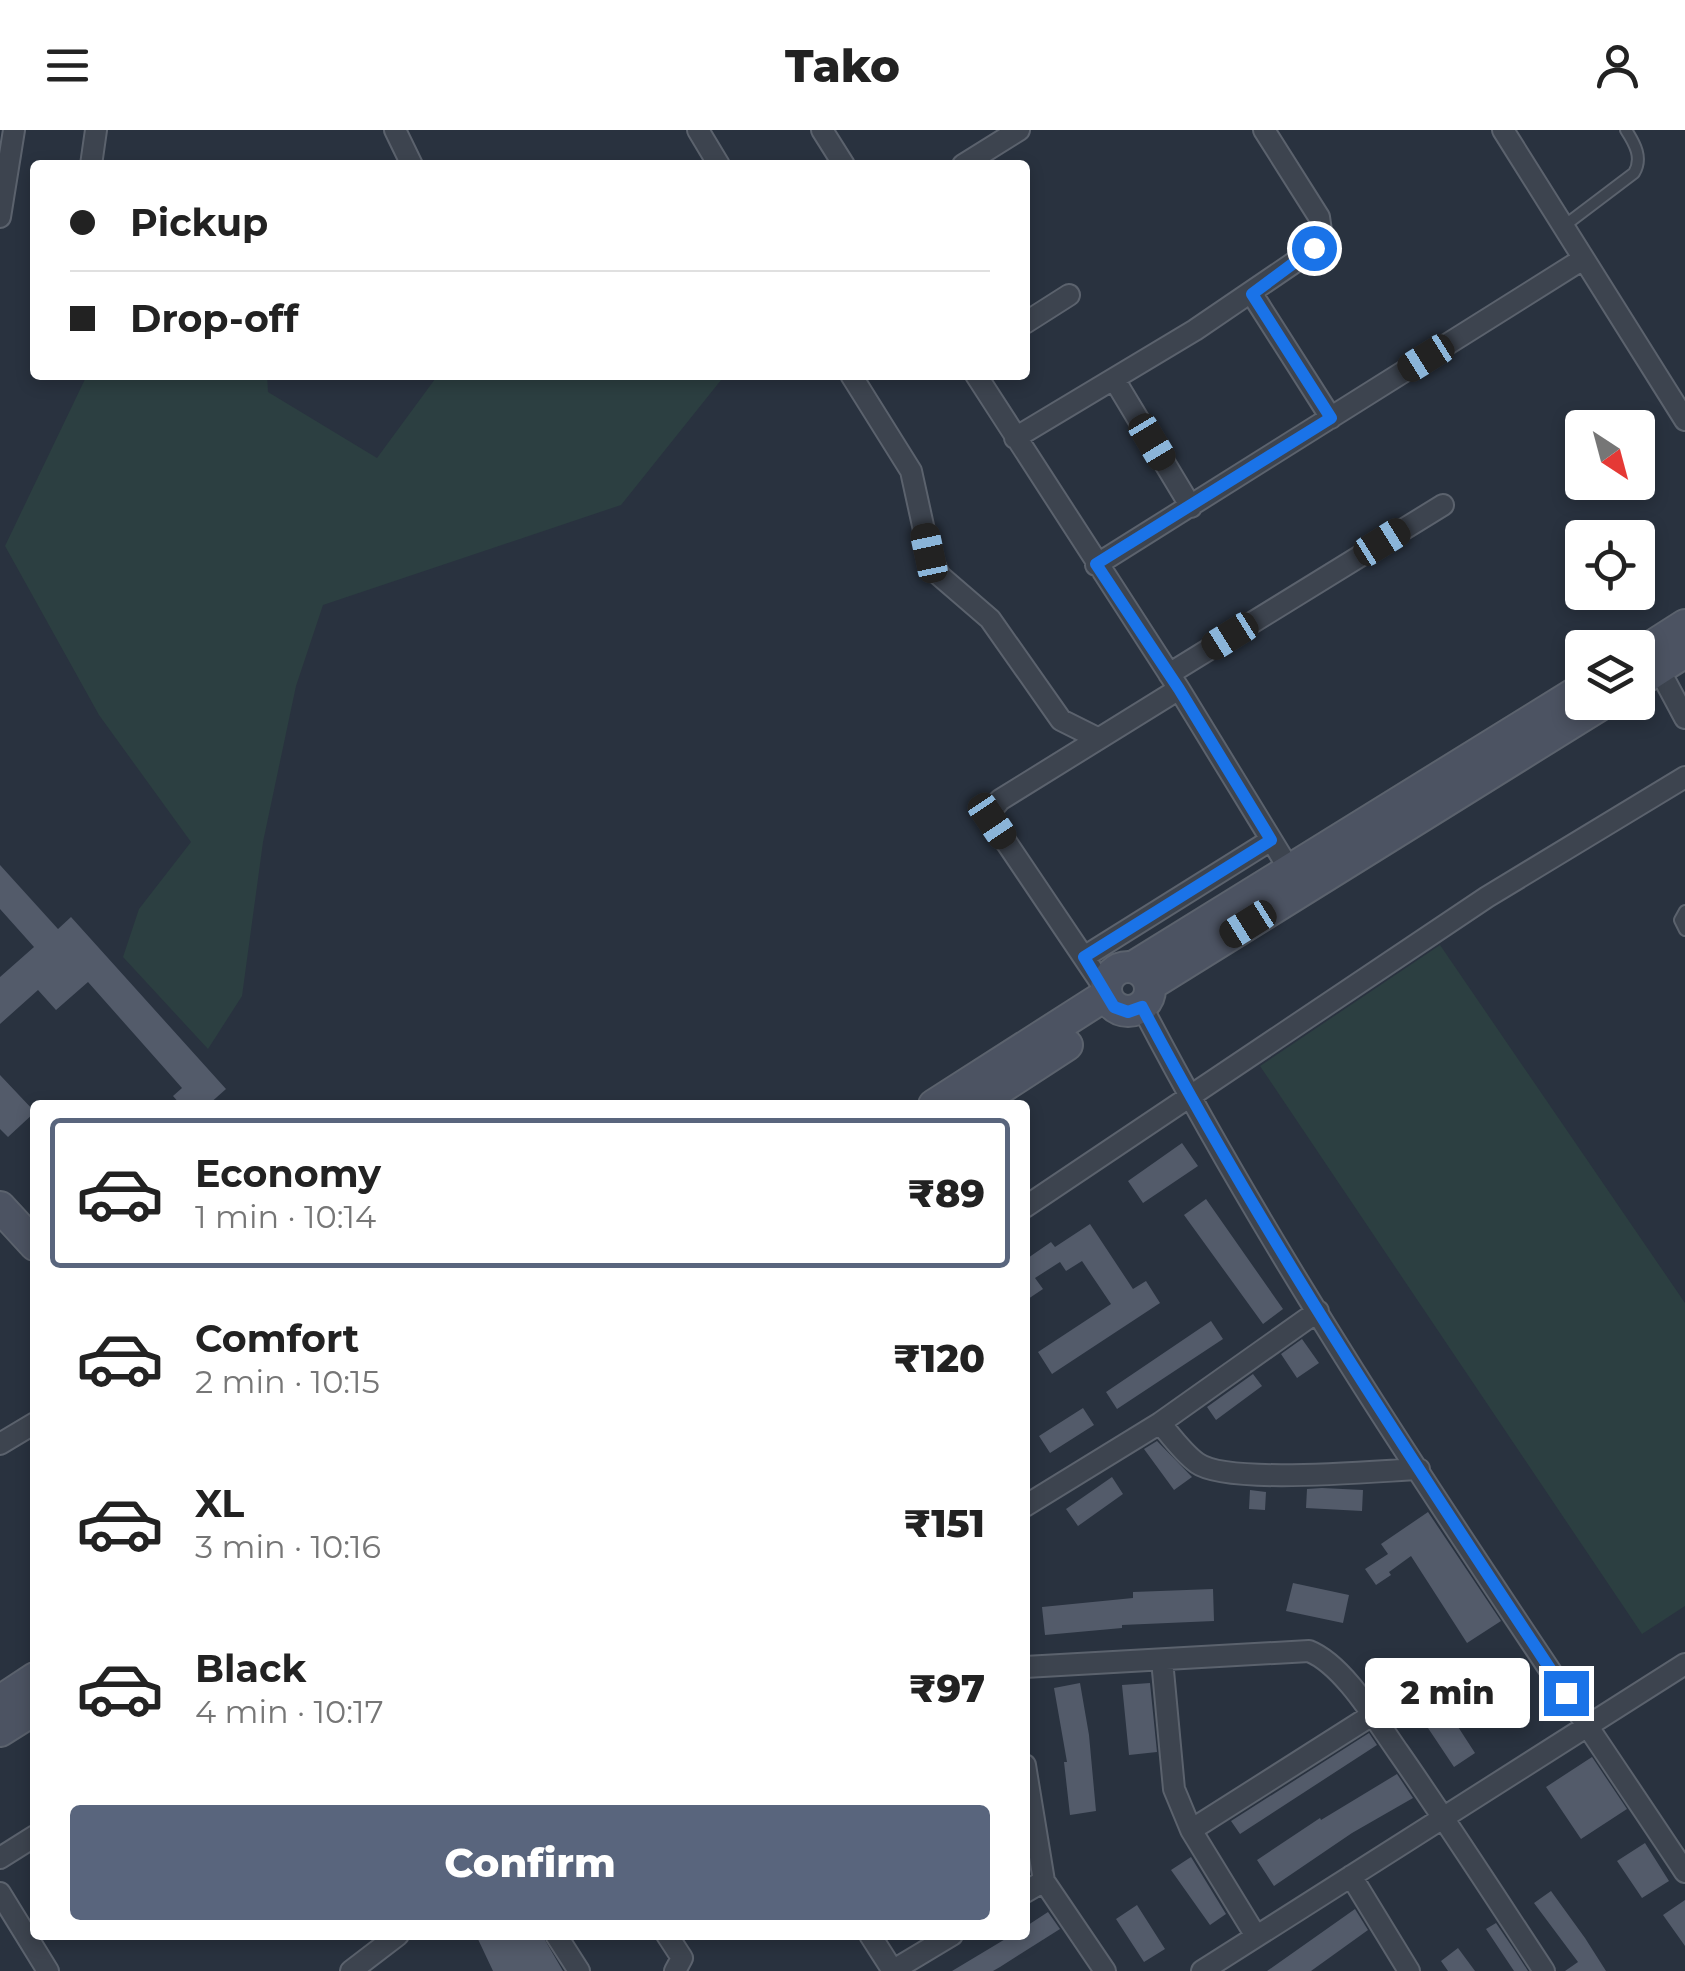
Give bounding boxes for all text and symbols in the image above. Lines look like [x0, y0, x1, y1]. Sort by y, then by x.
icon: menu [40, 38, 95, 93]
text: Tako [785, 38, 900, 93]
icon: person [1590, 38, 1645, 93]
text: Pickup [130, 199, 268, 246]
route start [1292, 226, 1337, 271]
text: Drop-off [130, 295, 299, 342]
car [1393, 329, 1459, 387]
car [1124, 409, 1180, 475]
north arrow [1565, 410, 1655, 500]
map controls [1565, 410, 1655, 720]
car [1349, 513, 1415, 571]
button: locate [1565, 520, 1655, 610]
car [908, 521, 950, 585]
car [1197, 607, 1263, 665]
button: layers [1565, 630, 1655, 720]
car [963, 788, 1021, 854]
car [1215, 895, 1281, 953]
icon: car [75, 1148, 165, 1238]
text: Economy [195, 1150, 381, 1197]
text: ₹89 [907, 1170, 985, 1217]
text: 1 min · 10:14 [195, 1197, 376, 1236]
icon: car [75, 1313, 165, 1403]
text: Comfort [195, 1315, 359, 1362]
text: ₹120 [893, 1335, 985, 1382]
text: 2 min · 10:15 [195, 1362, 380, 1401]
icon: car [75, 1478, 165, 1568]
text: XL [195, 1480, 244, 1527]
text: ₹151 [903, 1500, 985, 1547]
text: 3 min · 10:16 [195, 1527, 381, 1566]
icon: car [75, 1643, 165, 1733]
text: Black [195, 1645, 306, 1692]
callout: 2 min [1366, 1658, 1531, 1728]
text: ₹97 [909, 1665, 985, 1712]
route end [1544, 1671, 1589, 1716]
text: 2 min [1400, 1673, 1495, 1712]
text: 4 min · 10:17 [195, 1692, 383, 1731]
button: Confirm [70, 1805, 990, 1920]

